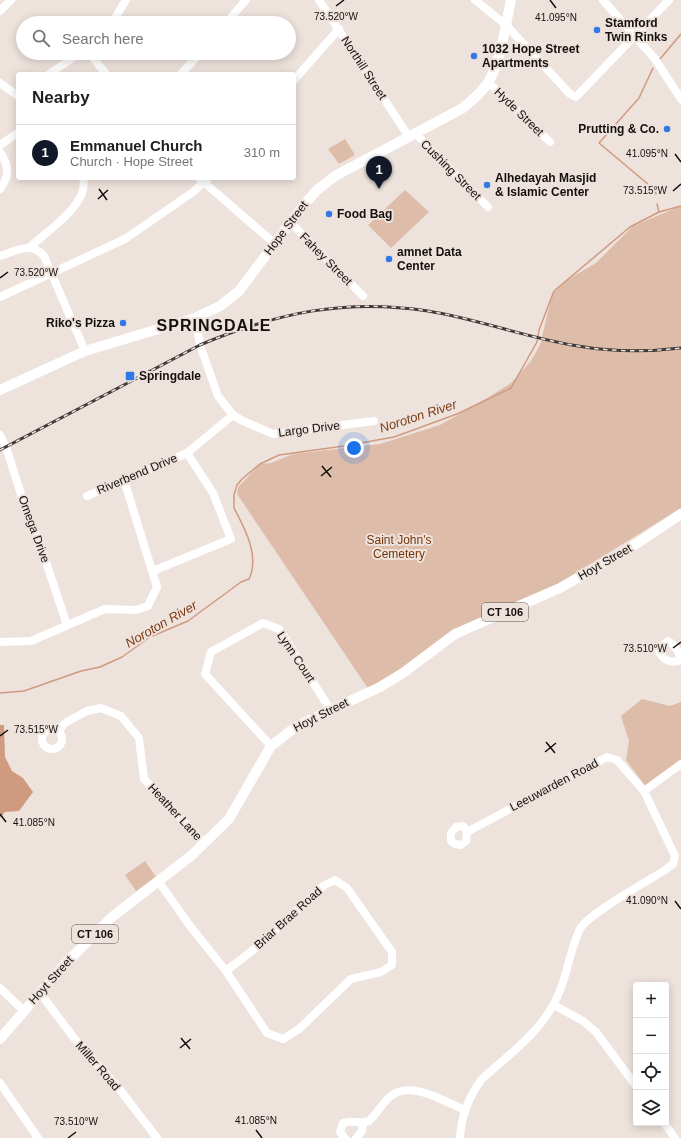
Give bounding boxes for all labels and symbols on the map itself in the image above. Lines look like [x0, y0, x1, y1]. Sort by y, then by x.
text: 73.520°W [314, 11, 359, 22]
text: 41.095°N [535, 12, 577, 23]
place label: Stamford Twin Rinks [605, 16, 668, 44]
marker: Stamford Twin Rinks [592, 25, 602, 35]
street label: Northill Street [338, 34, 390, 103]
place label: 1032 Hope Street Apartments [482, 42, 579, 70]
marker: 1032 Hope Street Apartments [469, 51, 479, 61]
street label: Hyde Street [491, 85, 547, 140]
place label: Prutting & Co. [578, 122, 659, 136]
marker: Prutting & Co. [662, 124, 672, 134]
street label: Cushing Street [418, 137, 484, 203]
text: 41.095°N [626, 148, 668, 159]
pin: 1 [366, 156, 392, 189]
place label: Alhedayah Masjid & Islamic Center [495, 171, 596, 199]
marker: Alhedayah Masjid & Islamic Center [482, 180, 492, 190]
text: 73.515°W [623, 185, 668, 196]
street label: Hope Street [261, 198, 311, 258]
place label: Food Bag [337, 207, 392, 221]
marker: Food Bag [324, 209, 334, 219]
street label: Fahey Street [297, 230, 356, 289]
place label: amnet Data Center [397, 245, 462, 273]
marker: amnet Data Center [384, 254, 394, 264]
text: 73.520°W [14, 267, 59, 278]
place label: Riko's Pizza [46, 316, 115, 330]
district label: SPRINGDALE [157, 317, 271, 334]
marker: Riko's Pizza [118, 318, 128, 328]
place label: Springdale [139, 369, 201, 383]
marker: Springdale [124, 370, 136, 382]
water label: Noroton River [378, 396, 459, 436]
street label: Largo Drive [277, 418, 341, 440]
your location [344, 438, 364, 458]
street label: Riverbend Drive [95, 451, 180, 497]
street label: Omega Drive [15, 493, 53, 565]
park label: Saint John's Cemetery [367, 533, 432, 561]
street label: Hoyt Street [576, 541, 635, 583]
water label: Noroton River [123, 597, 200, 651]
road number: CT 106 [482, 603, 528, 621]
street label: Lynn Court [274, 629, 318, 686]
text: 73.510°W [623, 643, 668, 654]
street label: Hoyt Street [291, 695, 352, 735]
text: 73.515°W [14, 724, 59, 735]
street label: Leeuwarden Road [507, 756, 601, 814]
street label: Heather Lane [145, 781, 205, 844]
text: 41.085°N [13, 817, 55, 828]
street label: Briar Brae Road [251, 884, 325, 952]
text: 41.090°N [626, 895, 668, 906]
road number: CT 106 [72, 925, 118, 943]
street label: Hoyt Street [26, 953, 77, 1007]
street label: Miller Road [73, 1039, 123, 1093]
text: 41.085°N [235, 1115, 277, 1126]
text: 73.510°W [54, 1116, 99, 1127]

